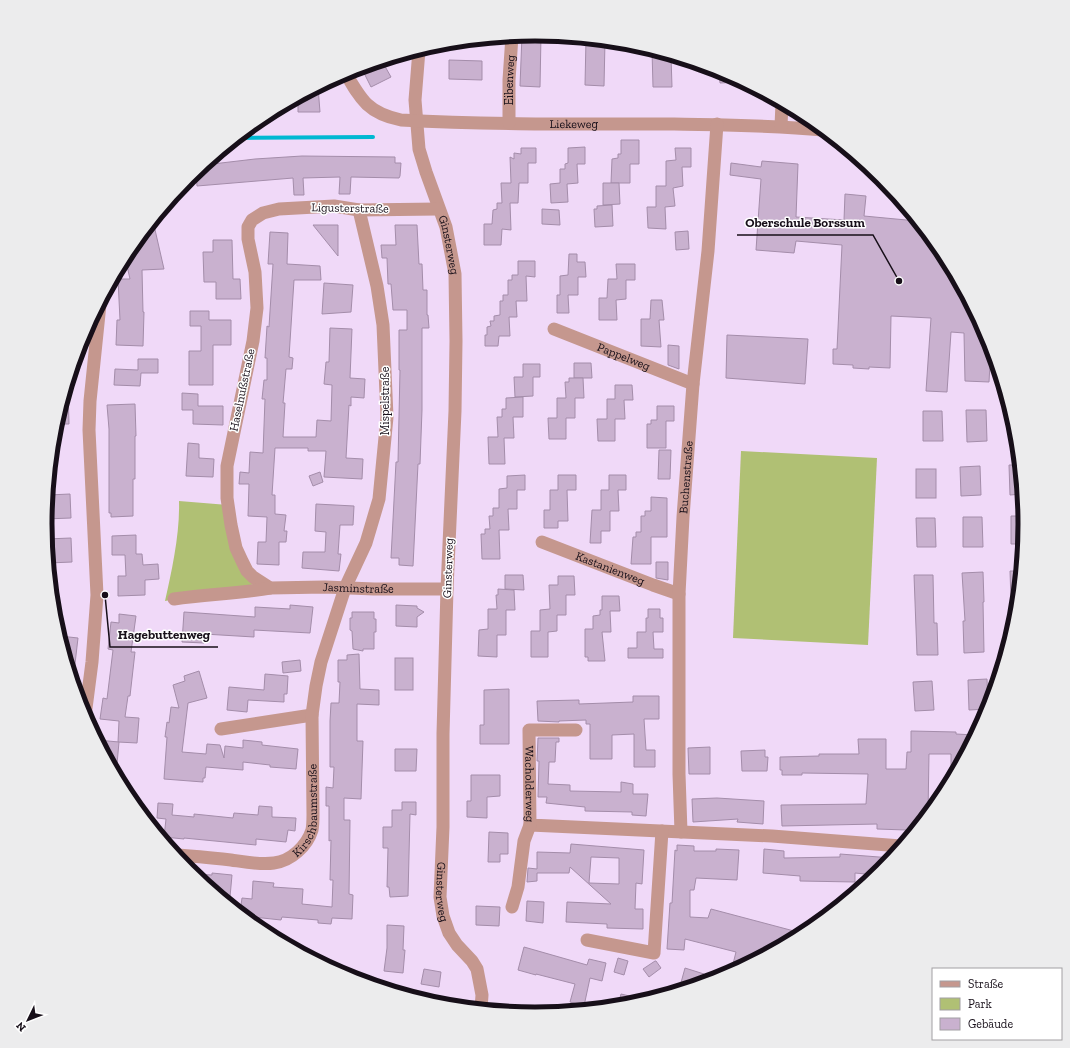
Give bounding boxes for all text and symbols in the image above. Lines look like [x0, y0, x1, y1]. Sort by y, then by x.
street label: Eibenweg [502, 54, 518, 105]
street label: Liekeweg [550, 117, 598, 131]
street label: Ligusterstraße [311, 200, 389, 216]
callout: Oberschule Borssum [737, 210, 873, 235]
street label: Ginsterweg [435, 213, 462, 276]
text: Oberschule Borssum [745, 215, 865, 230]
street label: Pappelweg [595, 340, 653, 374]
street label: Haselnußstraße [226, 347, 258, 433]
street label: Mispelstraße [378, 366, 392, 435]
street label: Buchenstraße [676, 440, 696, 514]
street label: Ginsterweg [440, 537, 456, 598]
street label: Kastanienweg [574, 549, 647, 588]
street label: Jasminstraße [323, 580, 394, 596]
callout: Hagebuttenweg [110, 622, 218, 647]
text: Hagebuttenweg [118, 627, 211, 642]
street label: Wacholderweg [522, 746, 537, 823]
street label: Kirschbaumstraße [290, 763, 320, 860]
street label: Ginsterweg [433, 862, 452, 924]
legend [932, 968, 1062, 1040]
text: Straße [968, 977, 1004, 991]
text: Park [968, 997, 993, 1011]
north arrow [8, 1000, 48, 1040]
text: Gebäude [968, 1017, 1013, 1031]
text: N [13, 1019, 29, 1034]

